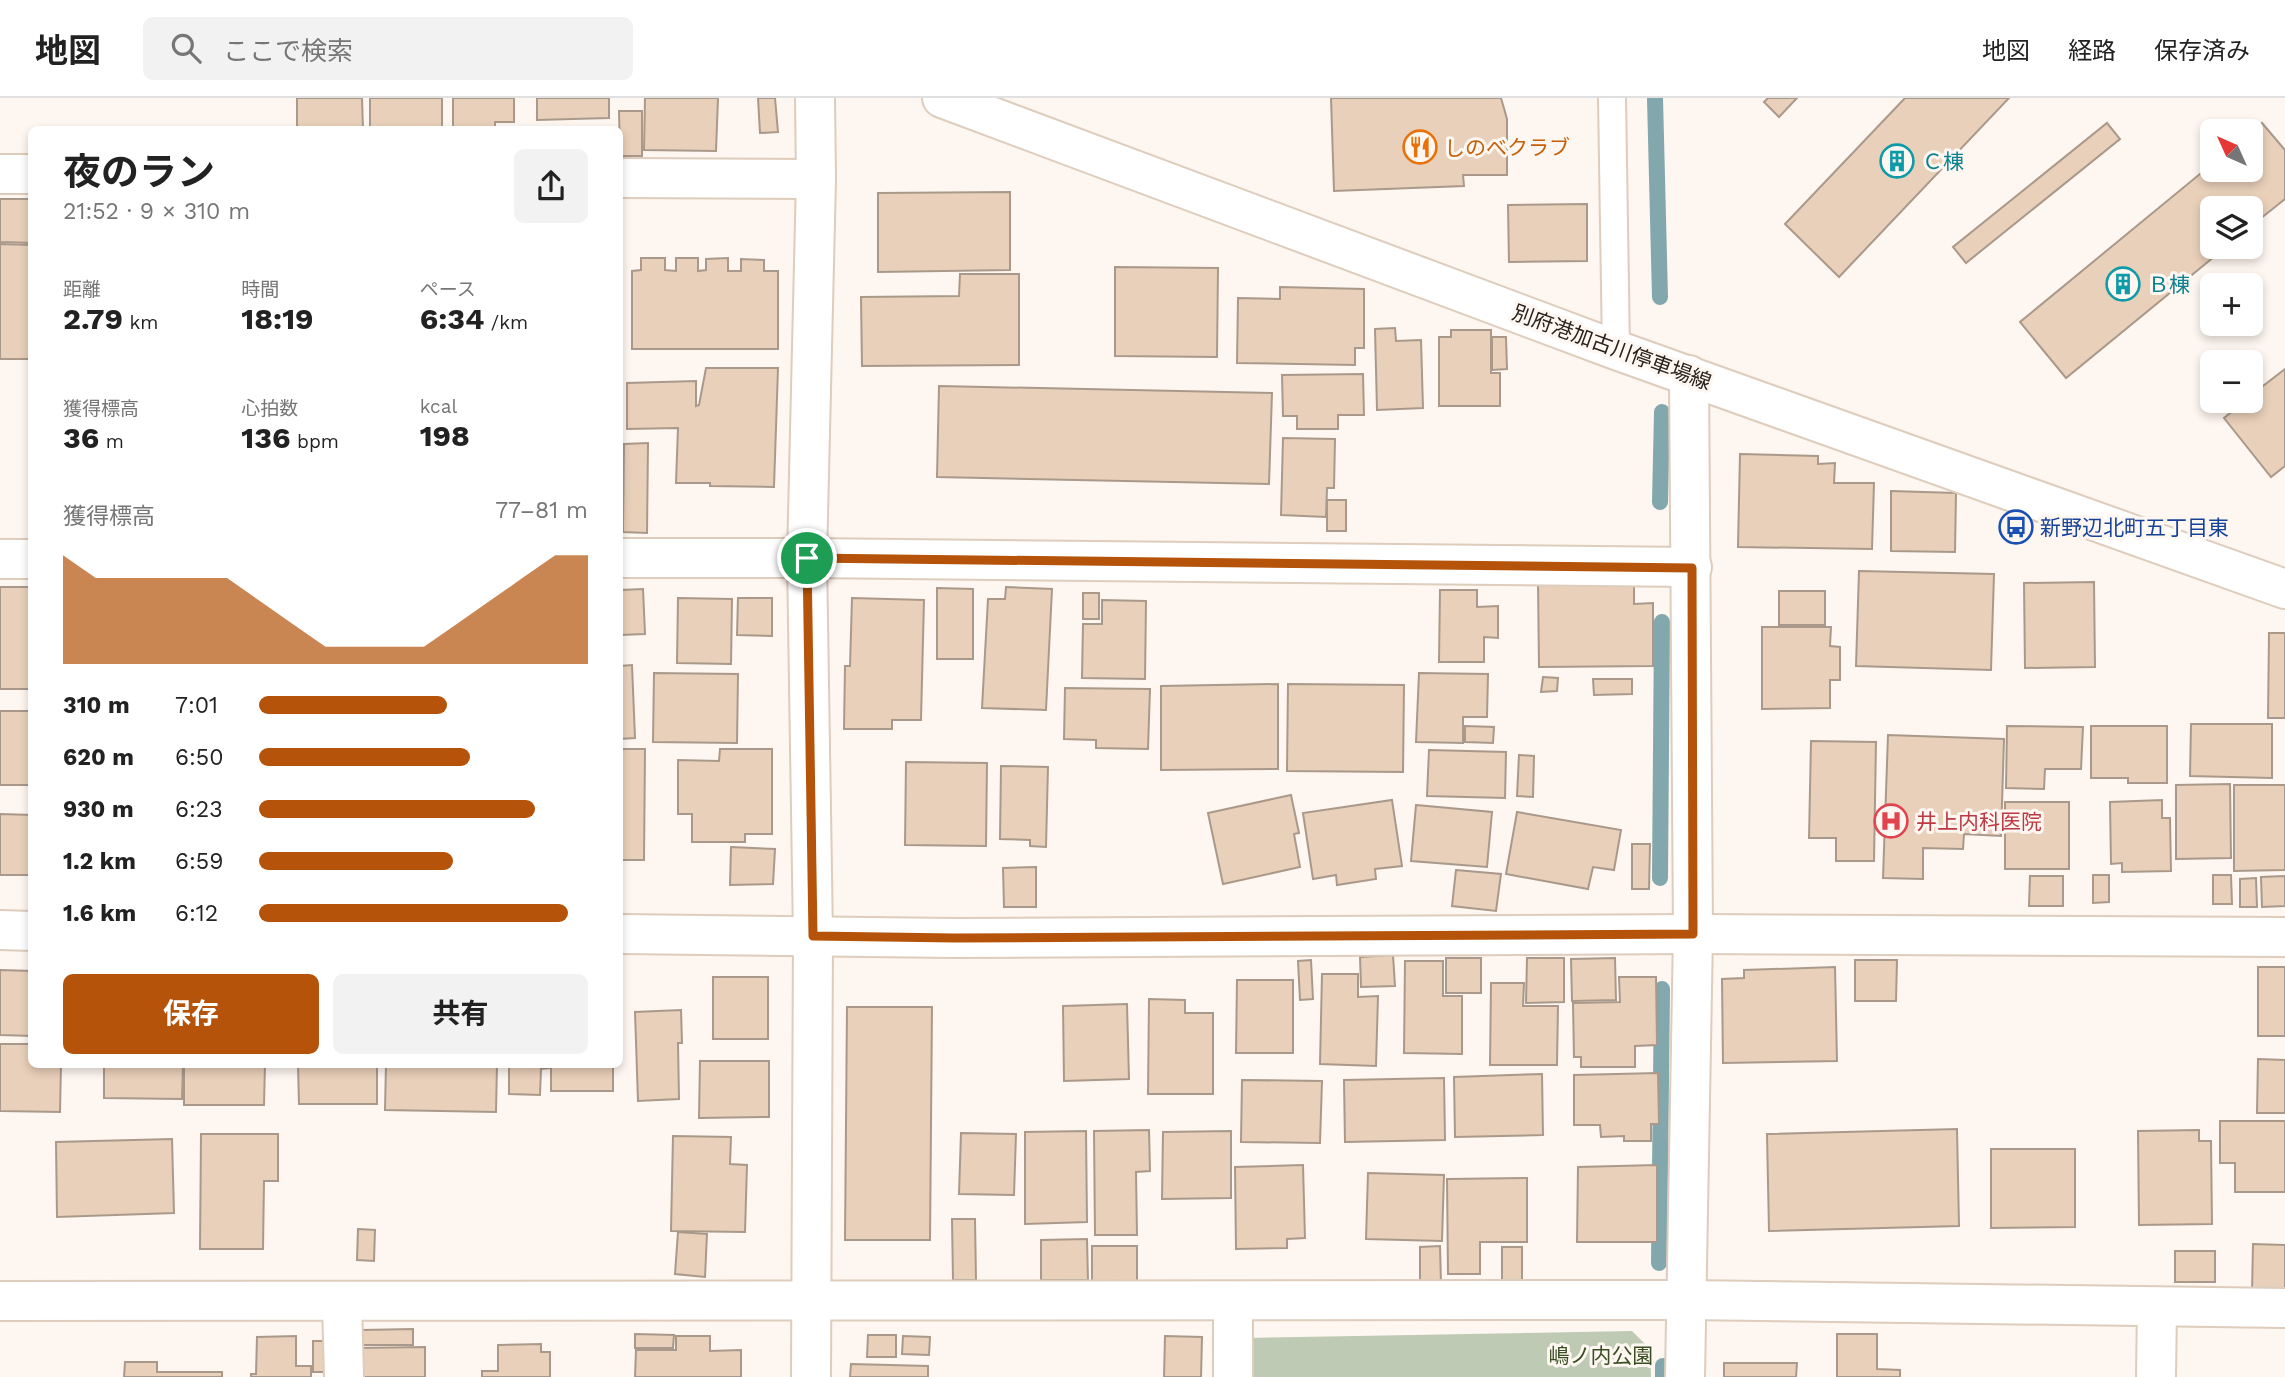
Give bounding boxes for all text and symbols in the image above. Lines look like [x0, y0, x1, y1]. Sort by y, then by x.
search box [143, 17, 633, 80]
icon: search [167, 29, 205, 67]
text: 地図 [35, 31, 101, 70]
text: ここで検索 [223, 36, 353, 66]
text: 地図 [1982, 37, 2030, 65]
text: 経路 [2068, 37, 2116, 65]
text: 保存済み [2154, 37, 2250, 65]
north arrow [2200, 119, 2263, 182]
map controls [2200, 119, 2263, 413]
restaurant icon: しのべクラブ [1401, 128, 1439, 166]
place label: しのべクラブ [1444, 135, 1570, 160]
building icon: Ｃ棟 [1878, 142, 1916, 180]
button: share [514, 149, 588, 223]
place label: Ｃ棟 [1922, 149, 1964, 174]
text: 夜のラン [63, 150, 215, 194]
button: layers [2200, 196, 2263, 259]
text: 21:52 · 9 × 310 m [63, 198, 250, 225]
building icon: Ｂ棟 [2104, 265, 2142, 303]
place label: Ｂ棟 [2148, 272, 2190, 297]
button: + [2200, 273, 2263, 336]
text: 距離 [63, 278, 101, 301]
text: 時間 [241, 278, 279, 301]
text: ペース [420, 278, 476, 301]
street label: 別府港加古川停車場線 [1509, 299, 1715, 395]
text: 2.79 [63, 301, 123, 336]
text: 18:19 [241, 301, 314, 336]
text: 6:34 [420, 301, 484, 336]
text: km [123, 311, 158, 334]
text: /km [484, 311, 528, 334]
button: − [2200, 350, 2263, 413]
text: kcal [420, 395, 457, 418]
text: 獲得標高 [63, 397, 139, 420]
text: 心拍数 [241, 397, 298, 420]
text: 198 [420, 418, 470, 453]
text: 36 [63, 420, 99, 455]
text: 136 [241, 420, 291, 455]
text: m [99, 430, 124, 453]
text: bpm [291, 430, 339, 453]
text: 77–81 m [495, 497, 588, 524]
text: 獲得標高 [63, 503, 155, 530]
bus stop icon: 新野辺北町五丁目東 [1997, 508, 2035, 546]
place label: 新野辺北町五丁目東 [2040, 515, 2229, 540]
pin [777, 528, 837, 588]
icon: arrive [788, 539, 826, 577]
text: 310 m [63, 692, 130, 719]
text: 7:01 [175, 692, 218, 719]
text: 620 m [63, 744, 134, 771]
text: 6:50 [175, 744, 223, 771]
text: 930 m [63, 796, 134, 823]
text: 6:23 [175, 796, 223, 823]
hospital icon: 井上内科医院 [1872, 802, 1910, 840]
place label: 井上内科医院 [1916, 809, 2042, 834]
text: 1.2 km [63, 848, 136, 875]
text: 6:59 [175, 848, 223, 875]
text: 1.6 km [63, 900, 136, 927]
text: 6:12 [175, 900, 218, 927]
button: 保存 [63, 974, 319, 1054]
button: 共有 [333, 974, 588, 1054]
park label: 嶋ノ内公園 [1549, 1343, 1654, 1368]

